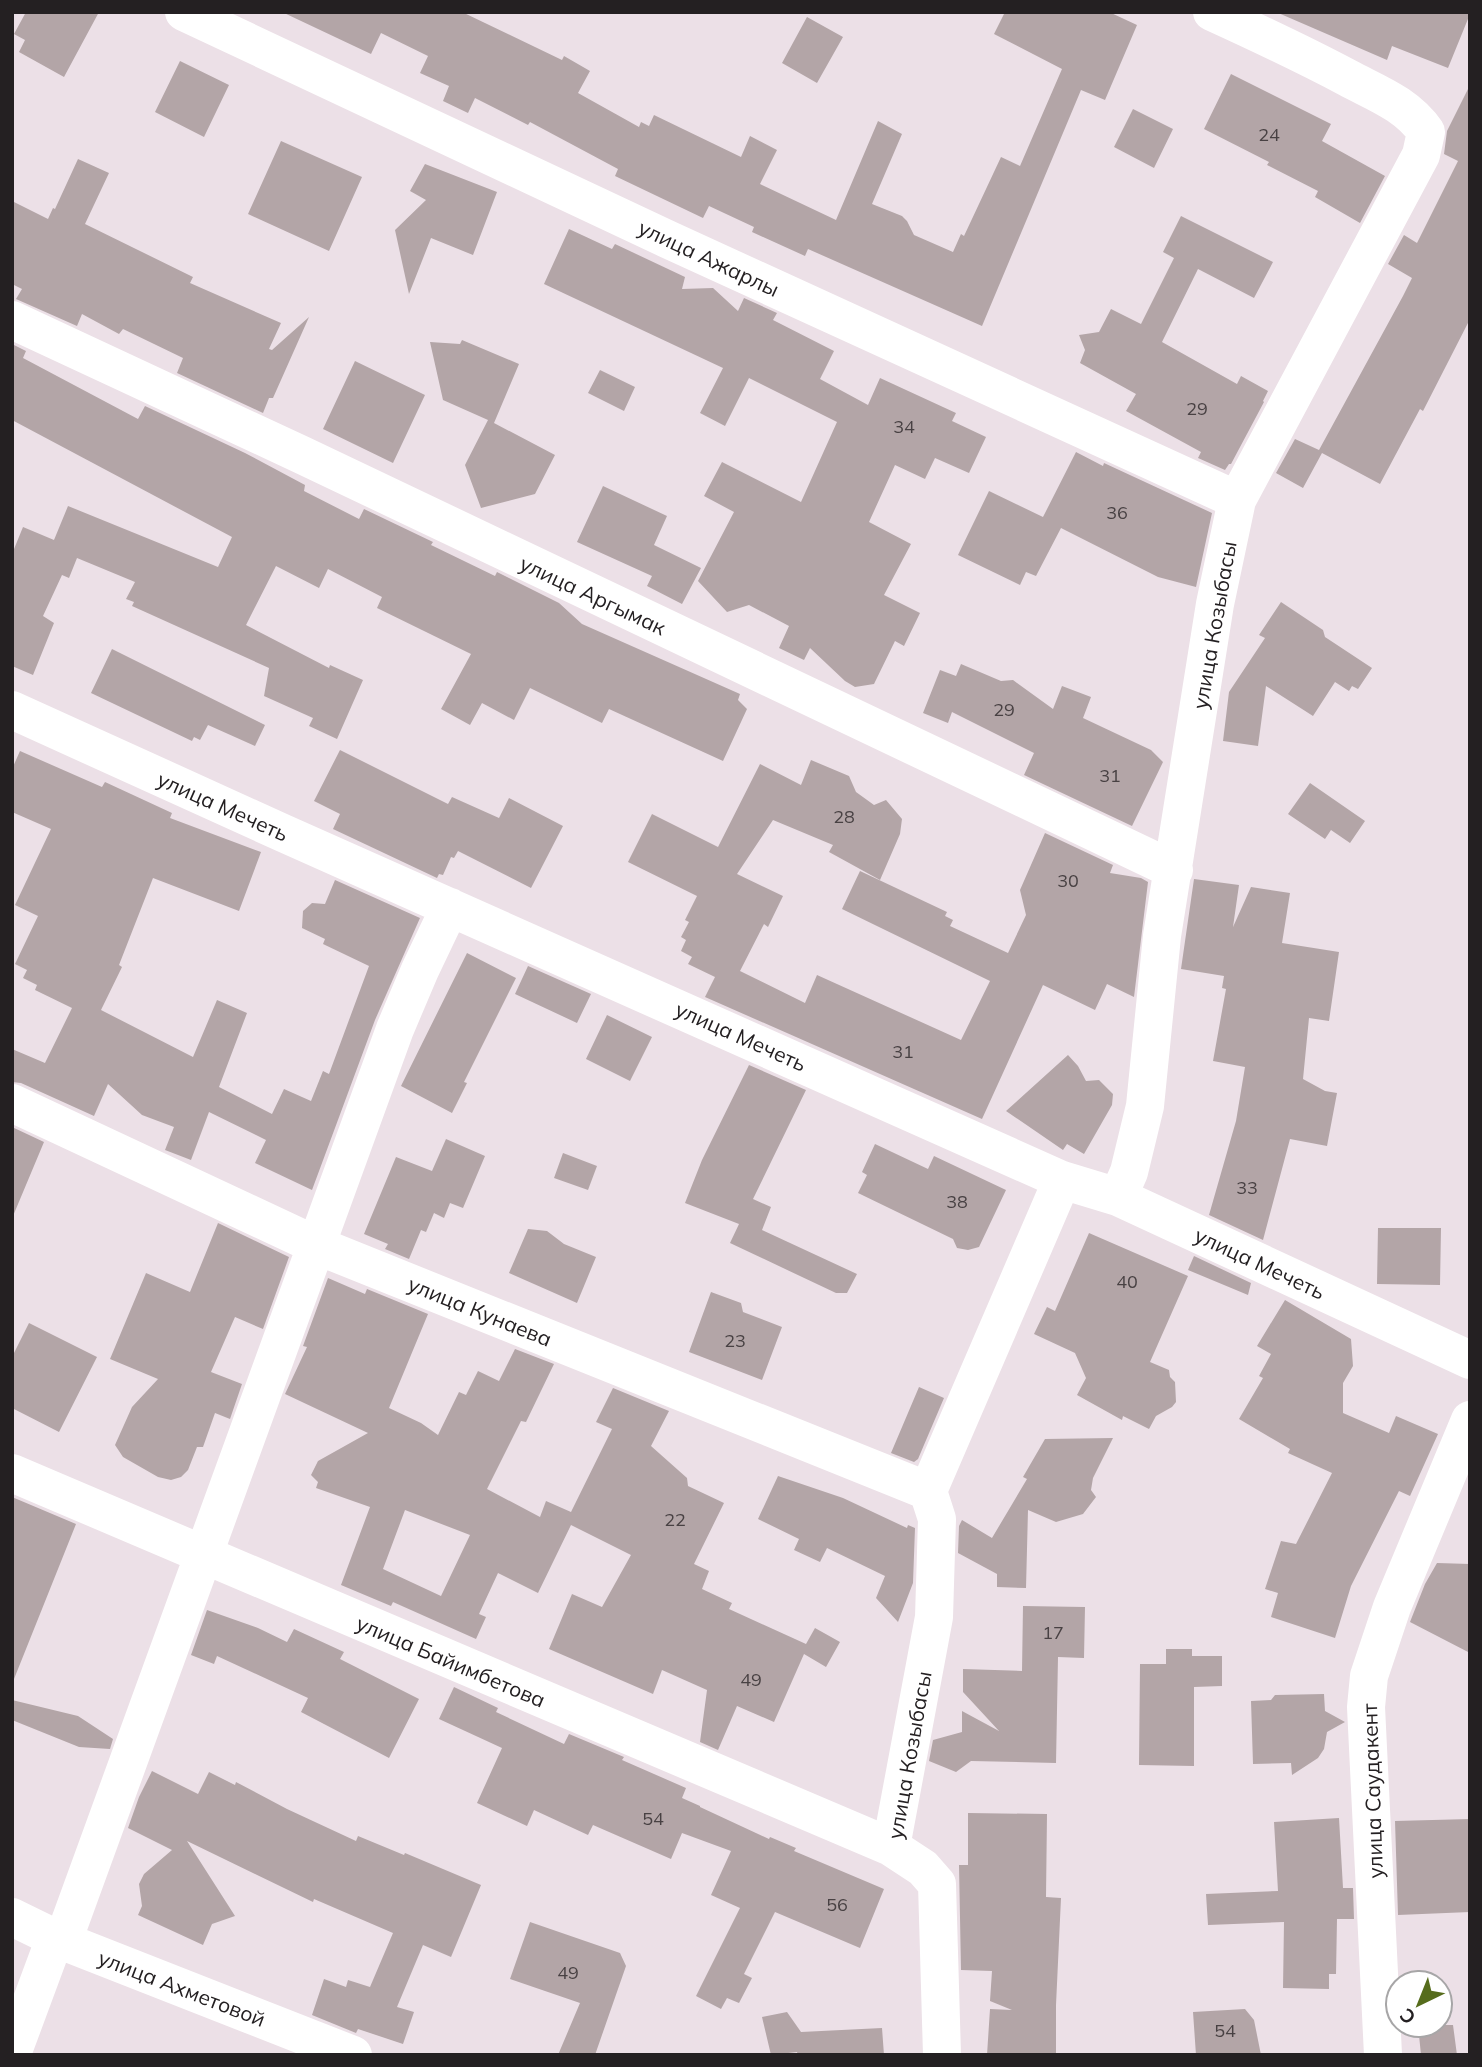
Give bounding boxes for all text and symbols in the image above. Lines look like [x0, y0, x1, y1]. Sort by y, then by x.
house number: 24 [1258, 123, 1280, 146]
street label: улица Ажарлы [634, 214, 784, 302]
house number: 29 [1186, 397, 1208, 420]
house number: 34 [893, 415, 915, 438]
house number: 36 [1106, 501, 1128, 524]
street label: улица Козыбасы [1186, 539, 1242, 711]
street label: улица Аргымак [516, 550, 671, 640]
house number: 29 [993, 698, 1015, 721]
house number: 31 [1099, 764, 1121, 787]
street label: улица Мечеть [153, 765, 293, 847]
house number: 28 [833, 805, 855, 828]
house number: 30 [1057, 869, 1079, 892]
street label: улица Мечеть [671, 995, 811, 1077]
house number: 31 [892, 1040, 914, 1063]
house number: 33 [1236, 1176, 1258, 1199]
house number: 38 [946, 1190, 968, 1213]
street label: улица Мечеть [1191, 1221, 1329, 1305]
street label: улица Кунаева [404, 1270, 556, 1352]
house number: 40 [1116, 1270, 1138, 1293]
house number: 23 [724, 1329, 746, 1352]
house number: 22 [664, 1508, 686, 1531]
street label: улица Байимбетова [353, 1609, 549, 1713]
house number: 17 [1042, 1621, 1064, 1644]
house number: 49 [740, 1668, 762, 1691]
street label: улица Козыбасы [881, 1669, 937, 1841]
street label: улица Саудакент [1356, 1702, 1388, 1879]
house number: 54 [642, 1807, 664, 1830]
house number: 56 [826, 1893, 848, 1916]
street label: улица Ахметовой [95, 1944, 269, 2032]
house number: 49 [557, 1961, 579, 1984]
north arrow [1384, 1969, 1454, 2039]
text: С [1394, 2003, 1420, 2030]
house number: 54 [1214, 2019, 1236, 2042]

